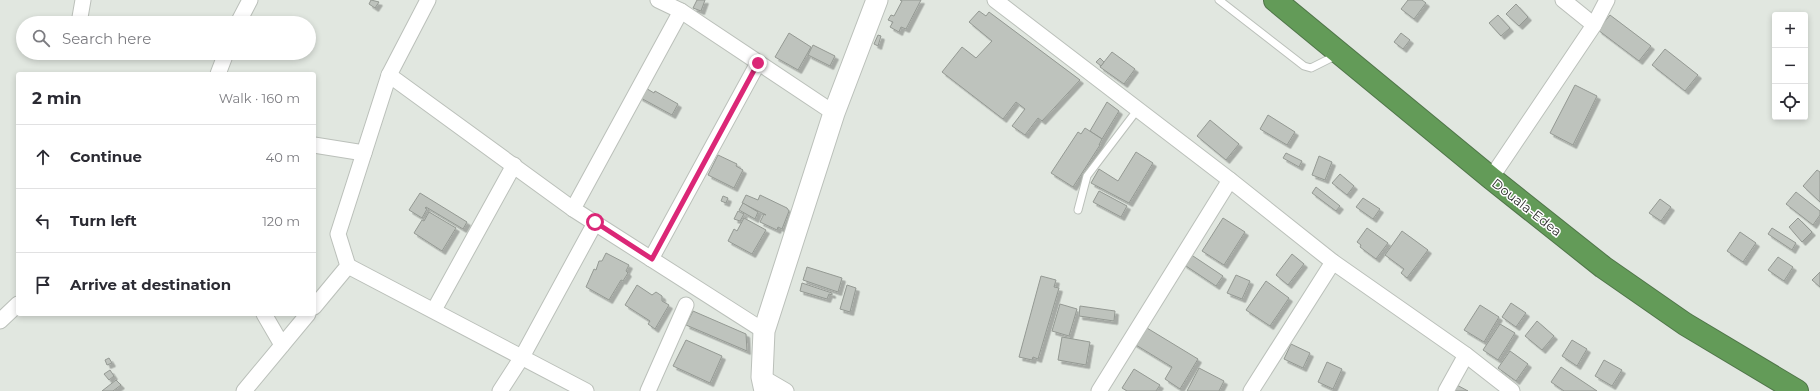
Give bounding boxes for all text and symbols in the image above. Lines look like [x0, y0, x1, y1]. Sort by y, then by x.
map controls [1772, 12, 1808, 120]
button: + [1772, 12, 1808, 48]
search box [16, 16, 316, 60]
icon: search [30, 27, 52, 49]
text: Search here [62, 29, 151, 48]
button: − [1772, 48, 1808, 84]
route end [749, 54, 767, 72]
button: locate [1772, 84, 1808, 120]
text: 2 min [32, 88, 82, 108]
text: Walk · 160 m [219, 90, 300, 106]
icon: ahead [32, 146, 54, 168]
text: Continue [70, 147, 142, 166]
text: 40 m [266, 149, 300, 165]
street label: Douala-Edea [1489, 175, 1565, 239]
icon: left [32, 210, 54, 232]
text: Turn left [70, 211, 137, 230]
text: 120 m [262, 213, 300, 229]
route start [586, 213, 604, 231]
icon: arrive [32, 274, 54, 296]
text: Arrive at destination [70, 275, 231, 294]

